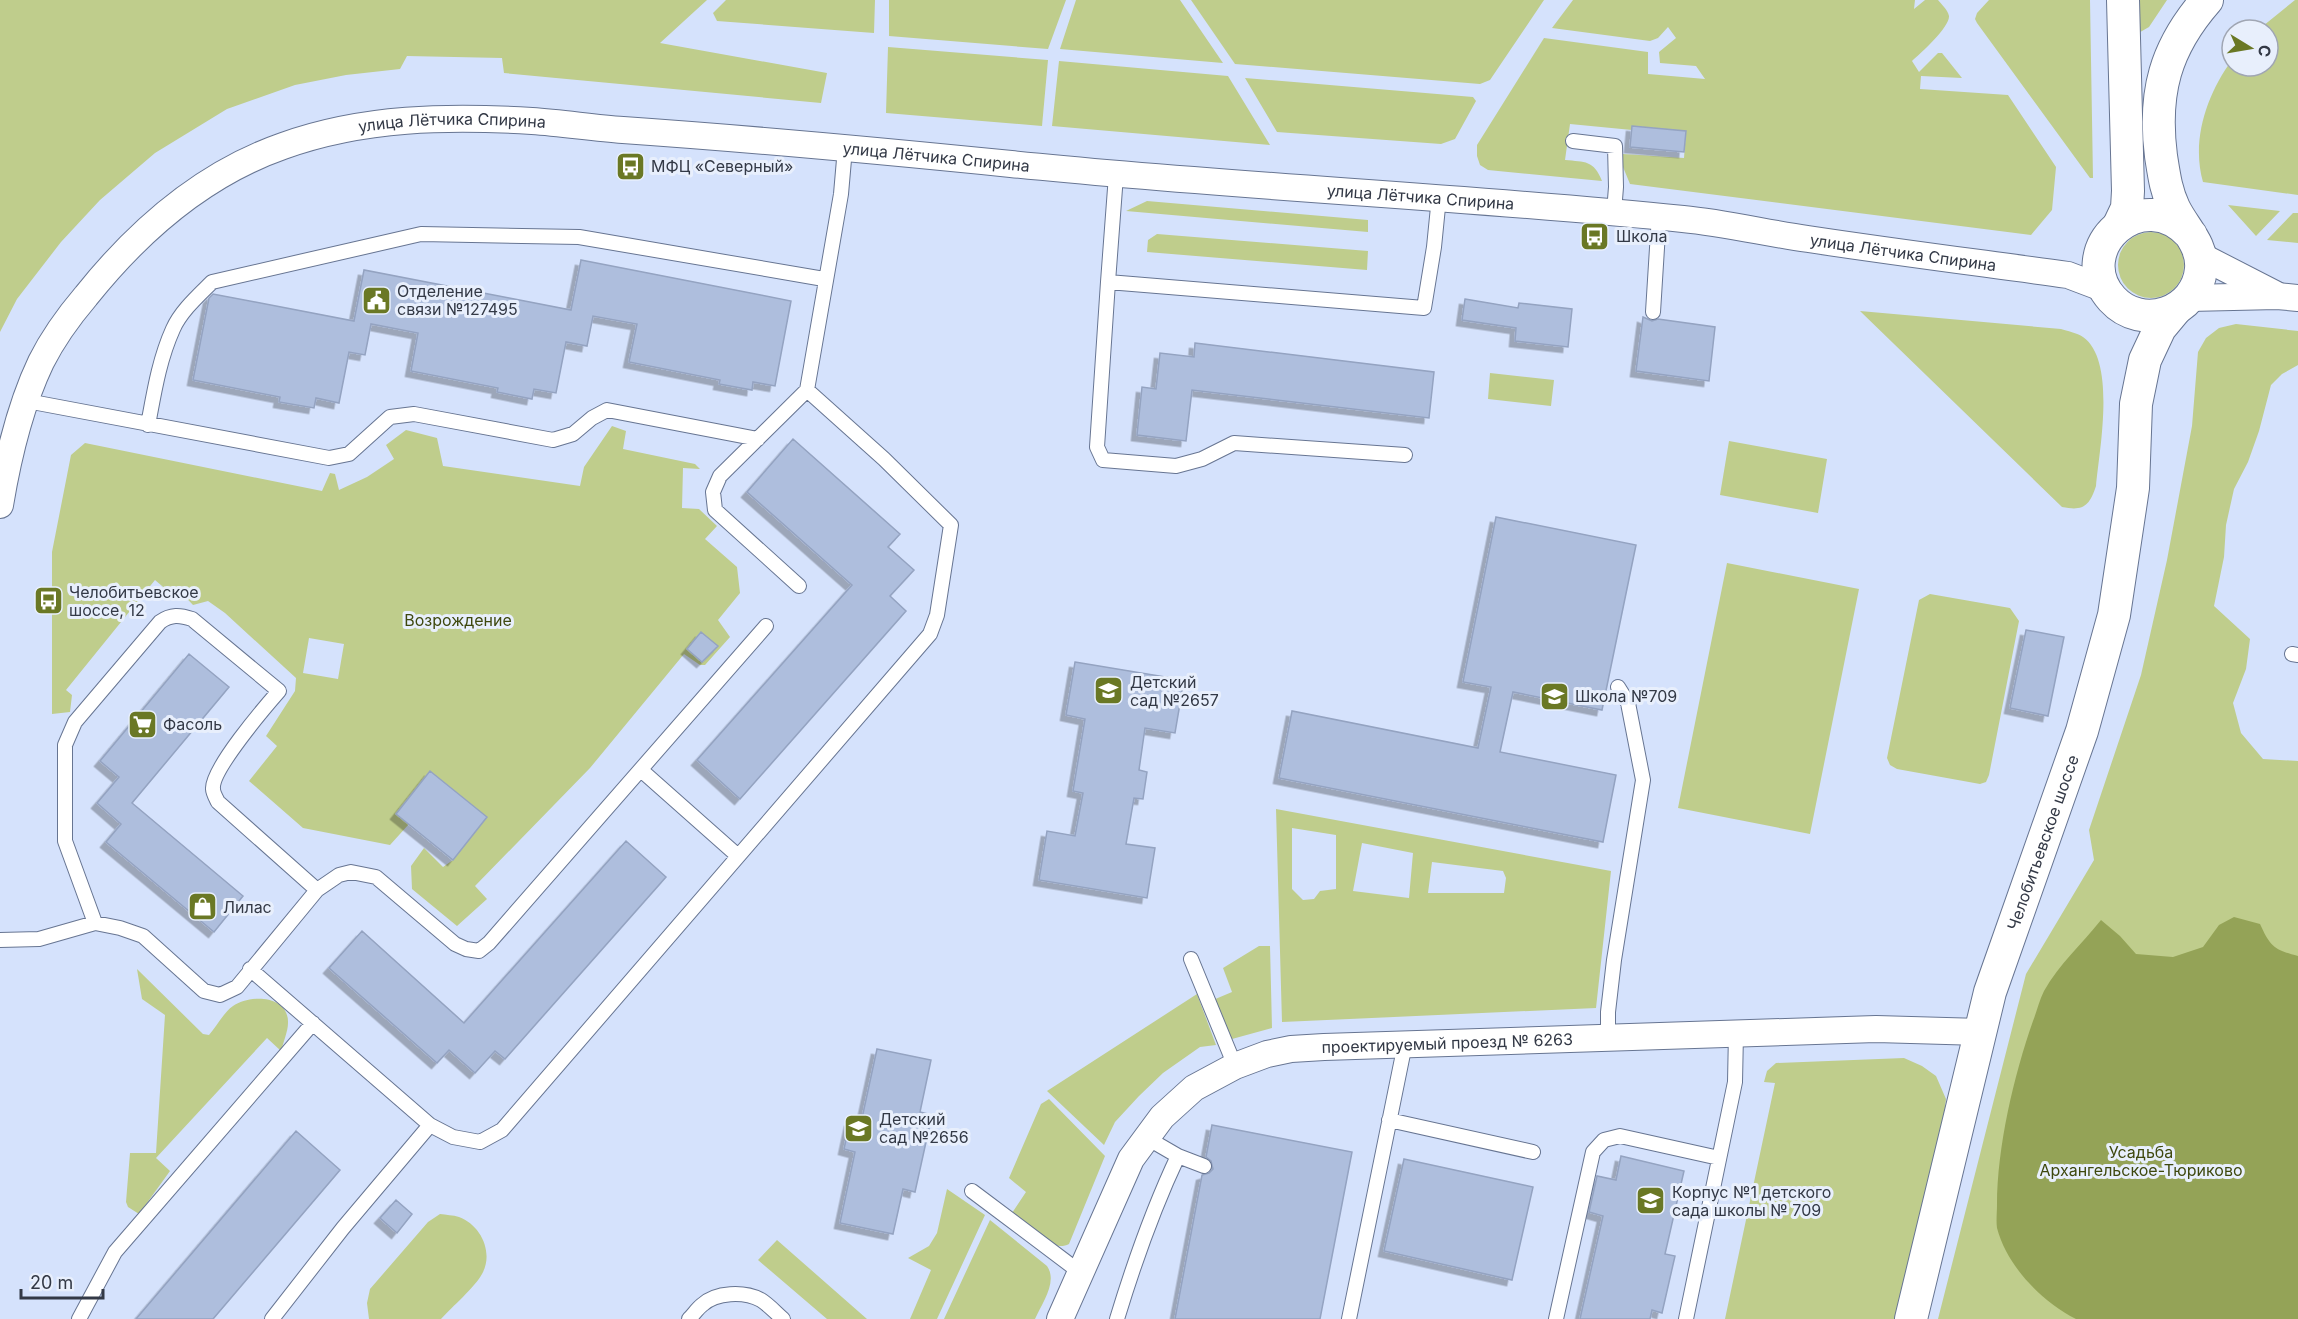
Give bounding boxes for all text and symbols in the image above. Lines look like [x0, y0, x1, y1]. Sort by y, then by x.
north arrow [2220, 18, 2280, 78]
text: С [2254, 43, 2276, 59]
street label: улица Лётчика Спирина [357, 109, 547, 136]
street label: улица Лётчика Спирина [842, 138, 1031, 176]
bus stop icon: МФЦ «Северный» [614, 150, 646, 182]
place label: МФЦ «Северный» [651, 156, 793, 176]
street label: улица Лётчика Спирина [1326, 180, 1515, 214]
bus stop icon: Школа [1579, 220, 1611, 252]
place label: Школа [1616, 226, 1667, 246]
street label: улица Лётчика Спирина [1809, 229, 1997, 275]
place label: Отделение связи №127495 [397, 281, 518, 319]
public building icon: Отделение связи №127495 [360, 284, 392, 316]
place label: Челобитьевское шоссе, 12 [69, 582, 199, 620]
bus stop icon: Челобитьевское шоссе, 12 [32, 585, 64, 617]
park label: Возрождение [404, 610, 512, 630]
place label: Детский сад №2657 [1130, 672, 1219, 710]
school or university icon: Детский сад №2657 [1093, 675, 1125, 707]
school or university icon: Школа №709 [1538, 680, 1570, 712]
place label: Школа №709 [1575, 686, 1677, 706]
supermarket icon: Фасоль [126, 708, 158, 740]
place label: Фасоль [163, 714, 222, 734]
street label: Челобитьевское шоссе [2003, 752, 2083, 933]
shop icon: Лилас [186, 891, 218, 923]
place label: Лилас [223, 897, 272, 917]
street label: проектируемый проезд № 6263 [1321, 1029, 1573, 1057]
place label: Детский сад №2656 [879, 1109, 969, 1147]
school or university icon: Детский сад №2656 [842, 1112, 874, 1144]
park label: Усадьба Архангельское-Тюриково [2039, 1142, 2243, 1180]
place label: Корпус №1 детского сада школы № 709 [1672, 1182, 1831, 1220]
school or university icon: Корпус №1 детского сада школы № 709 [1635, 1185, 1667, 1217]
scale bar [21, 1262, 104, 1300]
text: 20 m [30, 1272, 73, 1293]

